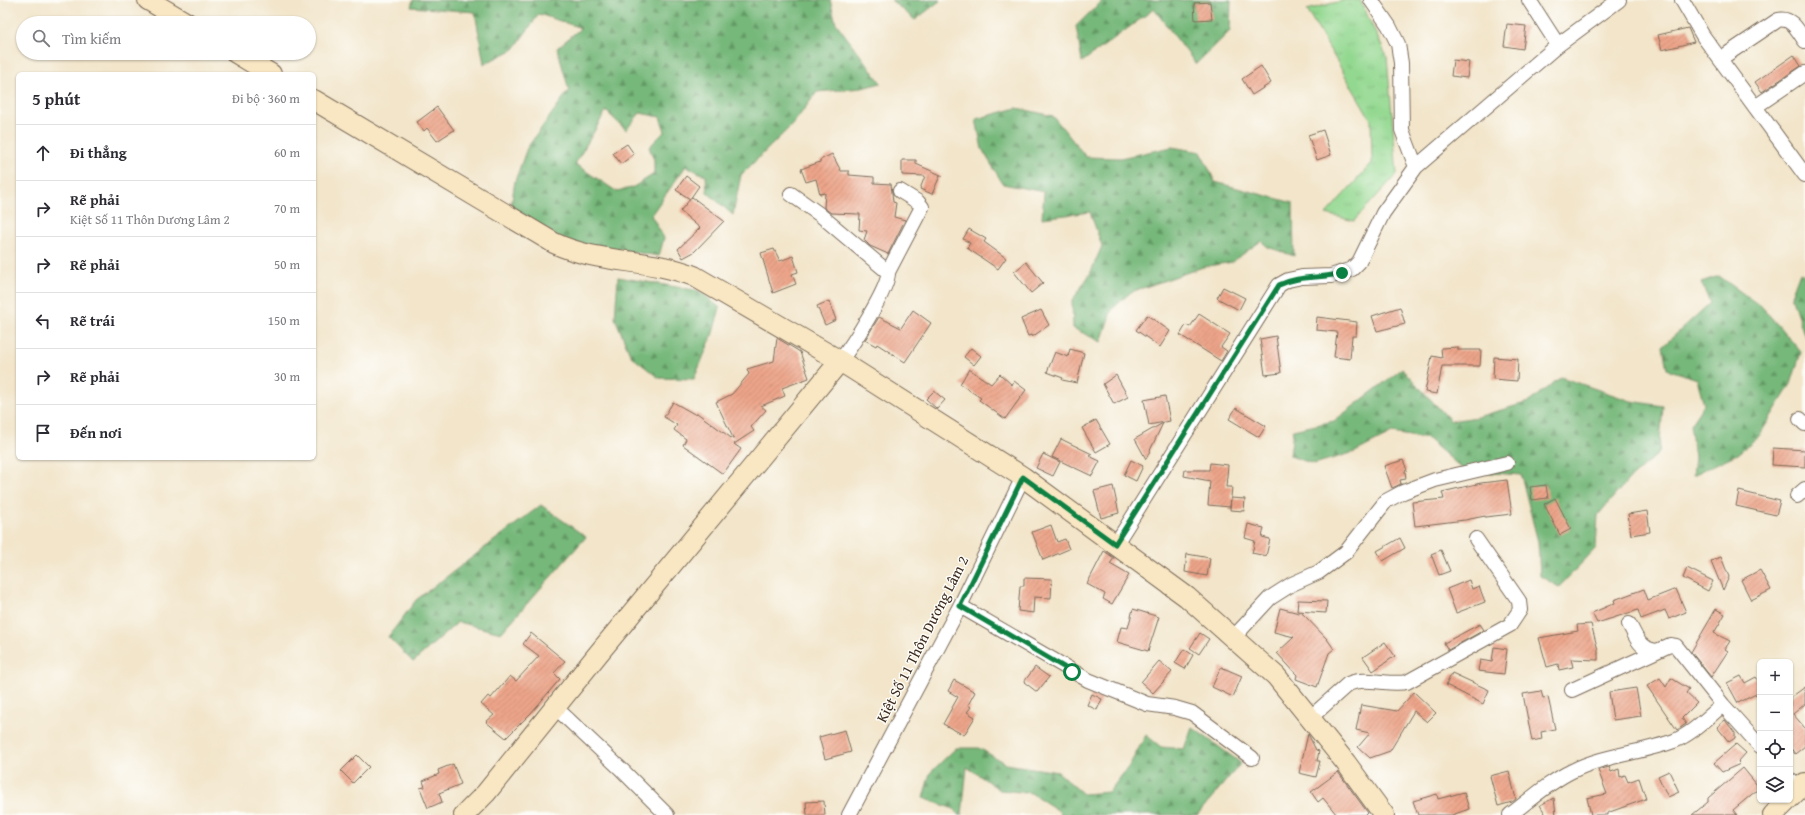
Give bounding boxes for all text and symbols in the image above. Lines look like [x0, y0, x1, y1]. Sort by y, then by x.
search box [16, 16, 316, 60]
icon: search [30, 27, 52, 49]
text: Tìm kiếm [62, 28, 121, 49]
text: 5 phút [32, 86, 80, 111]
text: Đi bộ · 360 m [232, 89, 300, 108]
icon: ahead [32, 142, 54, 164]
text: Đi thẳng [70, 142, 127, 163]
text: 60 m [274, 143, 300, 162]
text: Rẽ phải [70, 189, 120, 210]
icon: right [32, 198, 54, 220]
text: 70 m [274, 199, 300, 218]
text: Kiệt Số 11 Thôn Dương Lâm 2 [70, 210, 230, 229]
icon: right [32, 254, 54, 276]
text: Rẽ phải [70, 254, 120, 275]
text: 50 m [274, 255, 300, 274]
route end [1333, 264, 1351, 282]
icon: left [32, 310, 54, 332]
text: Rẽ trái [70, 310, 115, 331]
text: 150 m [268, 311, 300, 330]
icon: right [32, 366, 54, 388]
text: Rẽ phải [70, 366, 120, 387]
text: 30 m [274, 367, 300, 386]
icon: arrive [32, 422, 54, 444]
text: Đến nơi [70, 422, 122, 443]
street label: Kiệt Số 11 Thôn Dương Lâm 2 [871, 552, 973, 726]
map controls [1757, 659, 1793, 803]
button: + [1757, 659, 1793, 695]
route start [1063, 663, 1081, 681]
button: − [1757, 695, 1793, 731]
button: locate [1757, 731, 1793, 767]
button: layers [1757, 767, 1793, 803]

